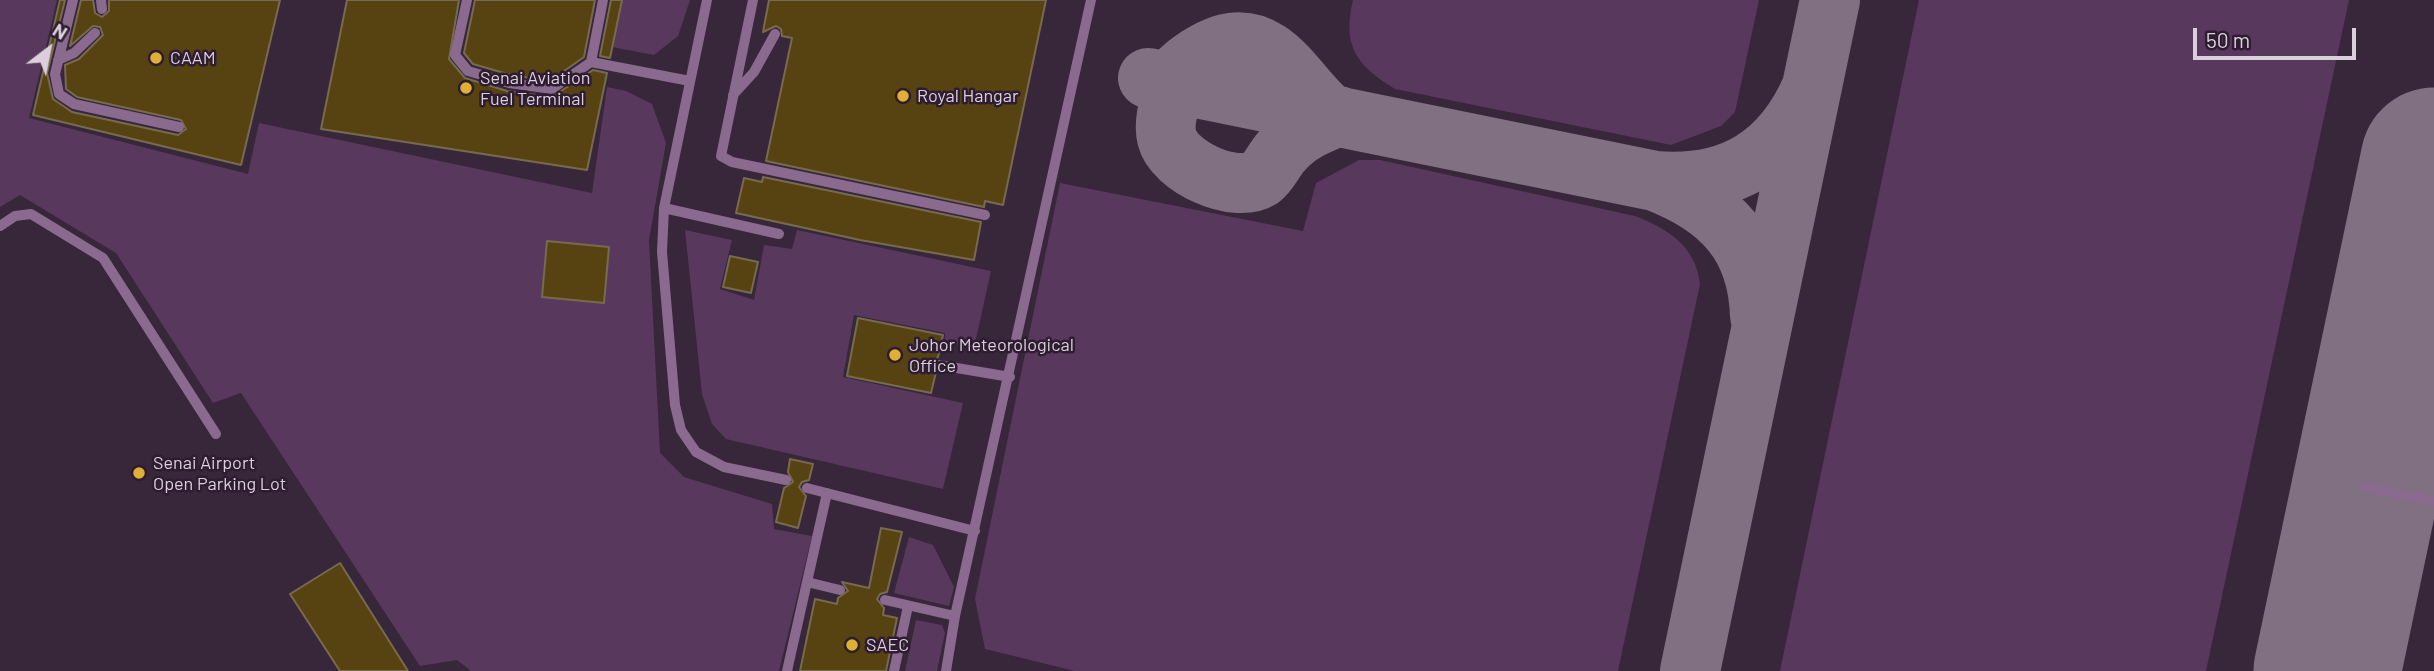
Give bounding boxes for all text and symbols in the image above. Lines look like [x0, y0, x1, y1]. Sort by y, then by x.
north arrow [14, 14, 84, 84]
scale bar [2196, 14, 2359, 58]
text: N [49, 18, 72, 44]
text: 50 m [2206, 27, 2250, 52]
place label: CAAM [170, 47, 216, 69]
marker: CAAM [148, 50, 164, 66]
place label: Senai Aviation Fuel Terminal [480, 67, 591, 110]
marker: Senai Aviation Fuel Terminal [458, 80, 474, 96]
place label: Royal Hangar [917, 85, 1019, 107]
marker: Royal Hangar [895, 88, 911, 104]
place label: Johor Meteorological Office [909, 334, 1074, 376]
marker: Johor Meteorological Office [887, 347, 903, 363]
place label: Senai Airport Open Parking Lot [153, 452, 286, 494]
marker: Senai Airport Open Parking Lot [131, 465, 147, 481]
place label: SAEC [866, 634, 909, 656]
marker: SAEC [844, 637, 860, 653]

